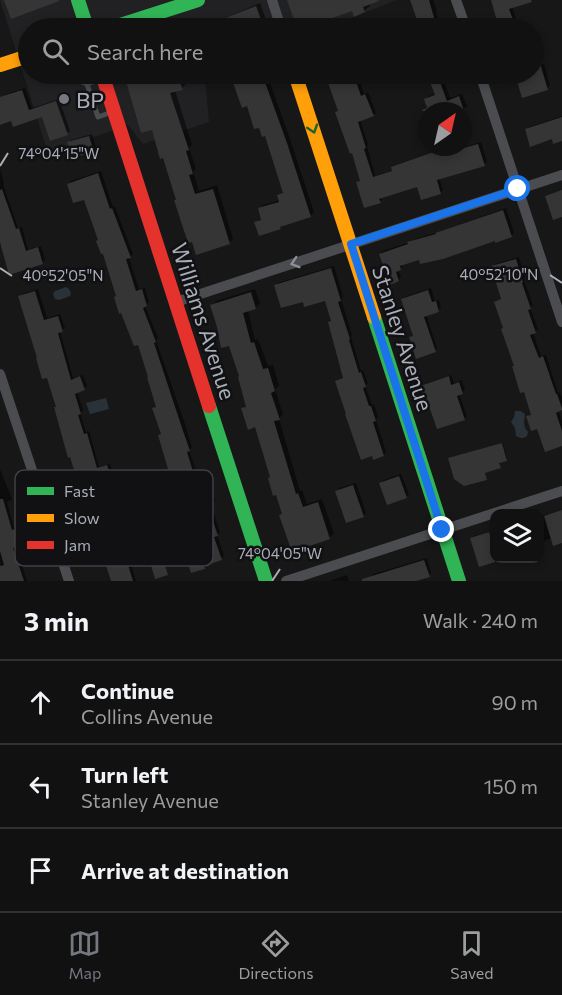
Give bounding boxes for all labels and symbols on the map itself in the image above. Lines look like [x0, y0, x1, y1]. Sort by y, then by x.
place label: BP [76, 86, 104, 113]
marker: BP [57, 92, 71, 106]
north arrow [418, 102, 472, 156]
one-way arrow [306, 123, 319, 134]
text: 74°04'15"W [19, 144, 99, 162]
route start [504, 175, 530, 201]
street label: Williams Avenue [166, 239, 242, 403]
one-way arrow [290, 255, 301, 268]
street label: Stanley Avenue [367, 262, 439, 414]
text: 40°52'10"N [460, 265, 538, 283]
text: 40°52'05"N [22, 266, 104, 284]
legend [15, 470, 213, 566]
text: Fast [64, 481, 95, 500]
text: Slow [64, 508, 100, 527]
route end [428, 516, 454, 542]
text: Jam [64, 535, 91, 554]
text: 74°04'05"W [238, 544, 322, 562]

